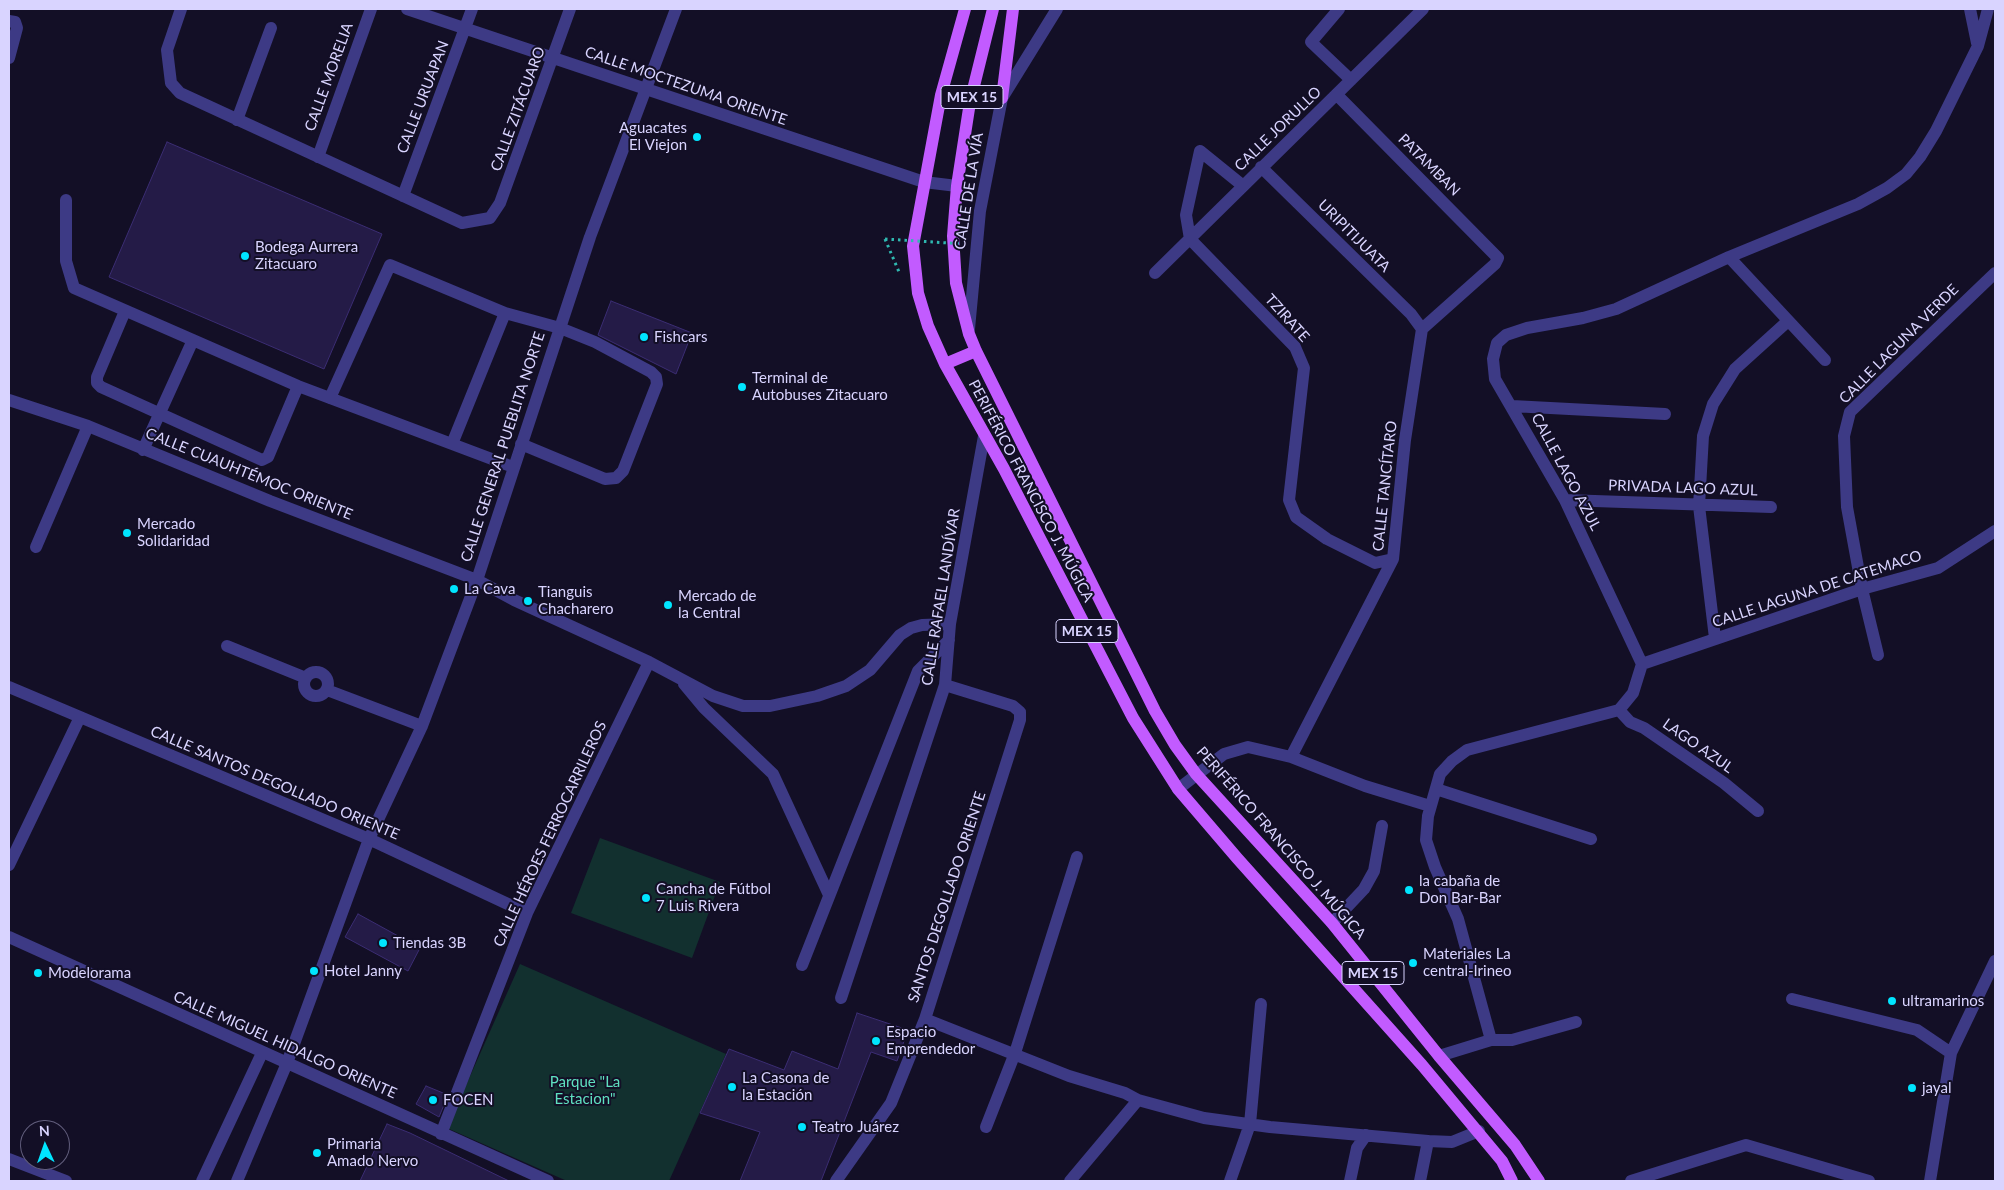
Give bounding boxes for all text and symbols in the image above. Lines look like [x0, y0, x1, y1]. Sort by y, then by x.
street label: CALLE MORELIA [301, 20, 357, 134]
street label: CALLE URUAPAN [393, 38, 453, 156]
street label: CALLE MOCTEZUMA ORIENTE [582, 43, 790, 129]
street label: CALLE ZITÁCUARO [487, 44, 549, 174]
street label: CALLE JORULLO [1231, 83, 1325, 175]
road number: MEX 15 [941, 85, 1003, 108]
place label: Aguacates El Viejon [619, 119, 687, 154]
street label: PATAMBAN [1394, 130, 1464, 200]
marker: Aguacates El Viejon [691, 131, 703, 143]
street label: CALLE DE LA VÍA [951, 131, 987, 251]
street label: URIPITIJUATA [1314, 196, 1394, 276]
place label: Bodega Aurrera Zitacuaro [255, 238, 358, 273]
marker: Bodega Aurrera Zitacuaro [239, 250, 251, 262]
street label: CALLE LAGUNA VERDE [1836, 281, 1962, 407]
street label: TZIRATE [1261, 290, 1313, 346]
place label: Fishcars [654, 328, 707, 346]
street label: CALLE GENERAL PUEBLITA NORTE [457, 330, 549, 564]
marker: Fishcars [638, 331, 650, 343]
place label: Terminal de Autobuses Zitacuaro [752, 369, 888, 404]
street label: PERIFÉRICO FRANCISCO J. MÚGICA [965, 377, 1097, 605]
marker: Terminal de Autobuses Zitacuaro [736, 381, 748, 393]
street label: CALLE LAGO AZUL [1527, 410, 1605, 534]
street label: CALLE TANCÍTARO [1369, 420, 1401, 552]
street label: CALLE CUAUHTÉMOC ORIENTE [143, 424, 355, 524]
street label: PRIVADA LAGO AZUL [1608, 476, 1758, 500]
street label: CALLE RAFAEL LANDÍVAR [918, 507, 964, 687]
place label: Mercado Solidaridad [137, 515, 210, 550]
marker: Mercado Solidaridad [121, 527, 133, 539]
street label: CALLE LAGUNA DE CATEMACO [1710, 547, 1924, 631]
place label: La Cava [464, 580, 515, 598]
marker: La Cava [448, 583, 460, 595]
place label: Tianguis Chacharero [538, 583, 614, 618]
place label: Mercado de la Central [678, 587, 756, 622]
marker: Tianguis Chacharero [522, 595, 534, 607]
marker: Mercado de la Central [662, 599, 674, 611]
road number: MEX 15 [1056, 620, 1118, 642]
street label: LAGO AZUL [1659, 715, 1737, 777]
street label: CALLE HÉROES FERROCARRILEROS [490, 718, 610, 950]
street label: CALLE SANTOS DEGOLLADO ORIENTE [148, 722, 402, 844]
street label: PERIFÉRICO FRANCISCO J. MÚGICA [1193, 743, 1369, 943]
street label: SANTOS DEGOLLADO ORIENTE [904, 789, 990, 1005]
place label: la cabaña de Don Bar-Bar [1419, 872, 1501, 907]
place label: Cancha de Fútbol 7 Luis Rivera [656, 880, 771, 915]
marker: la cabaña de Don Bar-Bar [1403, 884, 1415, 896]
marker: Cancha de Fútbol 7 Luis Rivera [640, 892, 652, 904]
place label: Tiendas 3B [393, 934, 466, 952]
marker: Tiendas 3B [377, 937, 389, 949]
place label: Materiales La central-Irineo [1423, 945, 1511, 980]
marker: Materiales La central-Irineo [1407, 957, 1419, 969]
road number: MEX 15 [1342, 961, 1404, 984]
place label: Hotel Janny [324, 962, 402, 980]
place label: Modelorama [48, 964, 131, 982]
marker: Hotel Janny [308, 965, 320, 977]
marker: Modelorama [32, 967, 44, 979]
street label: CALLE MIGUEL HIDALGO ORIENTE [171, 987, 399, 1103]
place label: ultramarinos [1902, 992, 1984, 1010]
marker: ultramarinos [1886, 995, 1898, 1007]
place label: Espacio Emprendedor [886, 1023, 975, 1058]
marker: Espacio Emprendedor [870, 1035, 882, 1047]
place label: La Casona de la Estación [742, 1069, 829, 1104]
park label: Parque "La Estacion" [550, 1073, 620, 1108]
place label: jayal [1922, 1079, 1951, 1097]
marker: La Casona de la Estación [726, 1081, 738, 1093]
marker: jayal [1906, 1082, 1918, 1094]
place label: FOCEN [443, 1091, 494, 1109]
marker: FOCEN [427, 1094, 439, 1106]
place label: Teatro Juárez [812, 1118, 899, 1136]
north arrow [20, 1120, 70, 1170]
marker: Teatro Juárez [796, 1121, 808, 1133]
text: N [38, 1122, 50, 1139]
place label: Primaria Amado Nervo [327, 1135, 418, 1170]
marker: Primaria Amado Nervo [311, 1147, 323, 1159]

